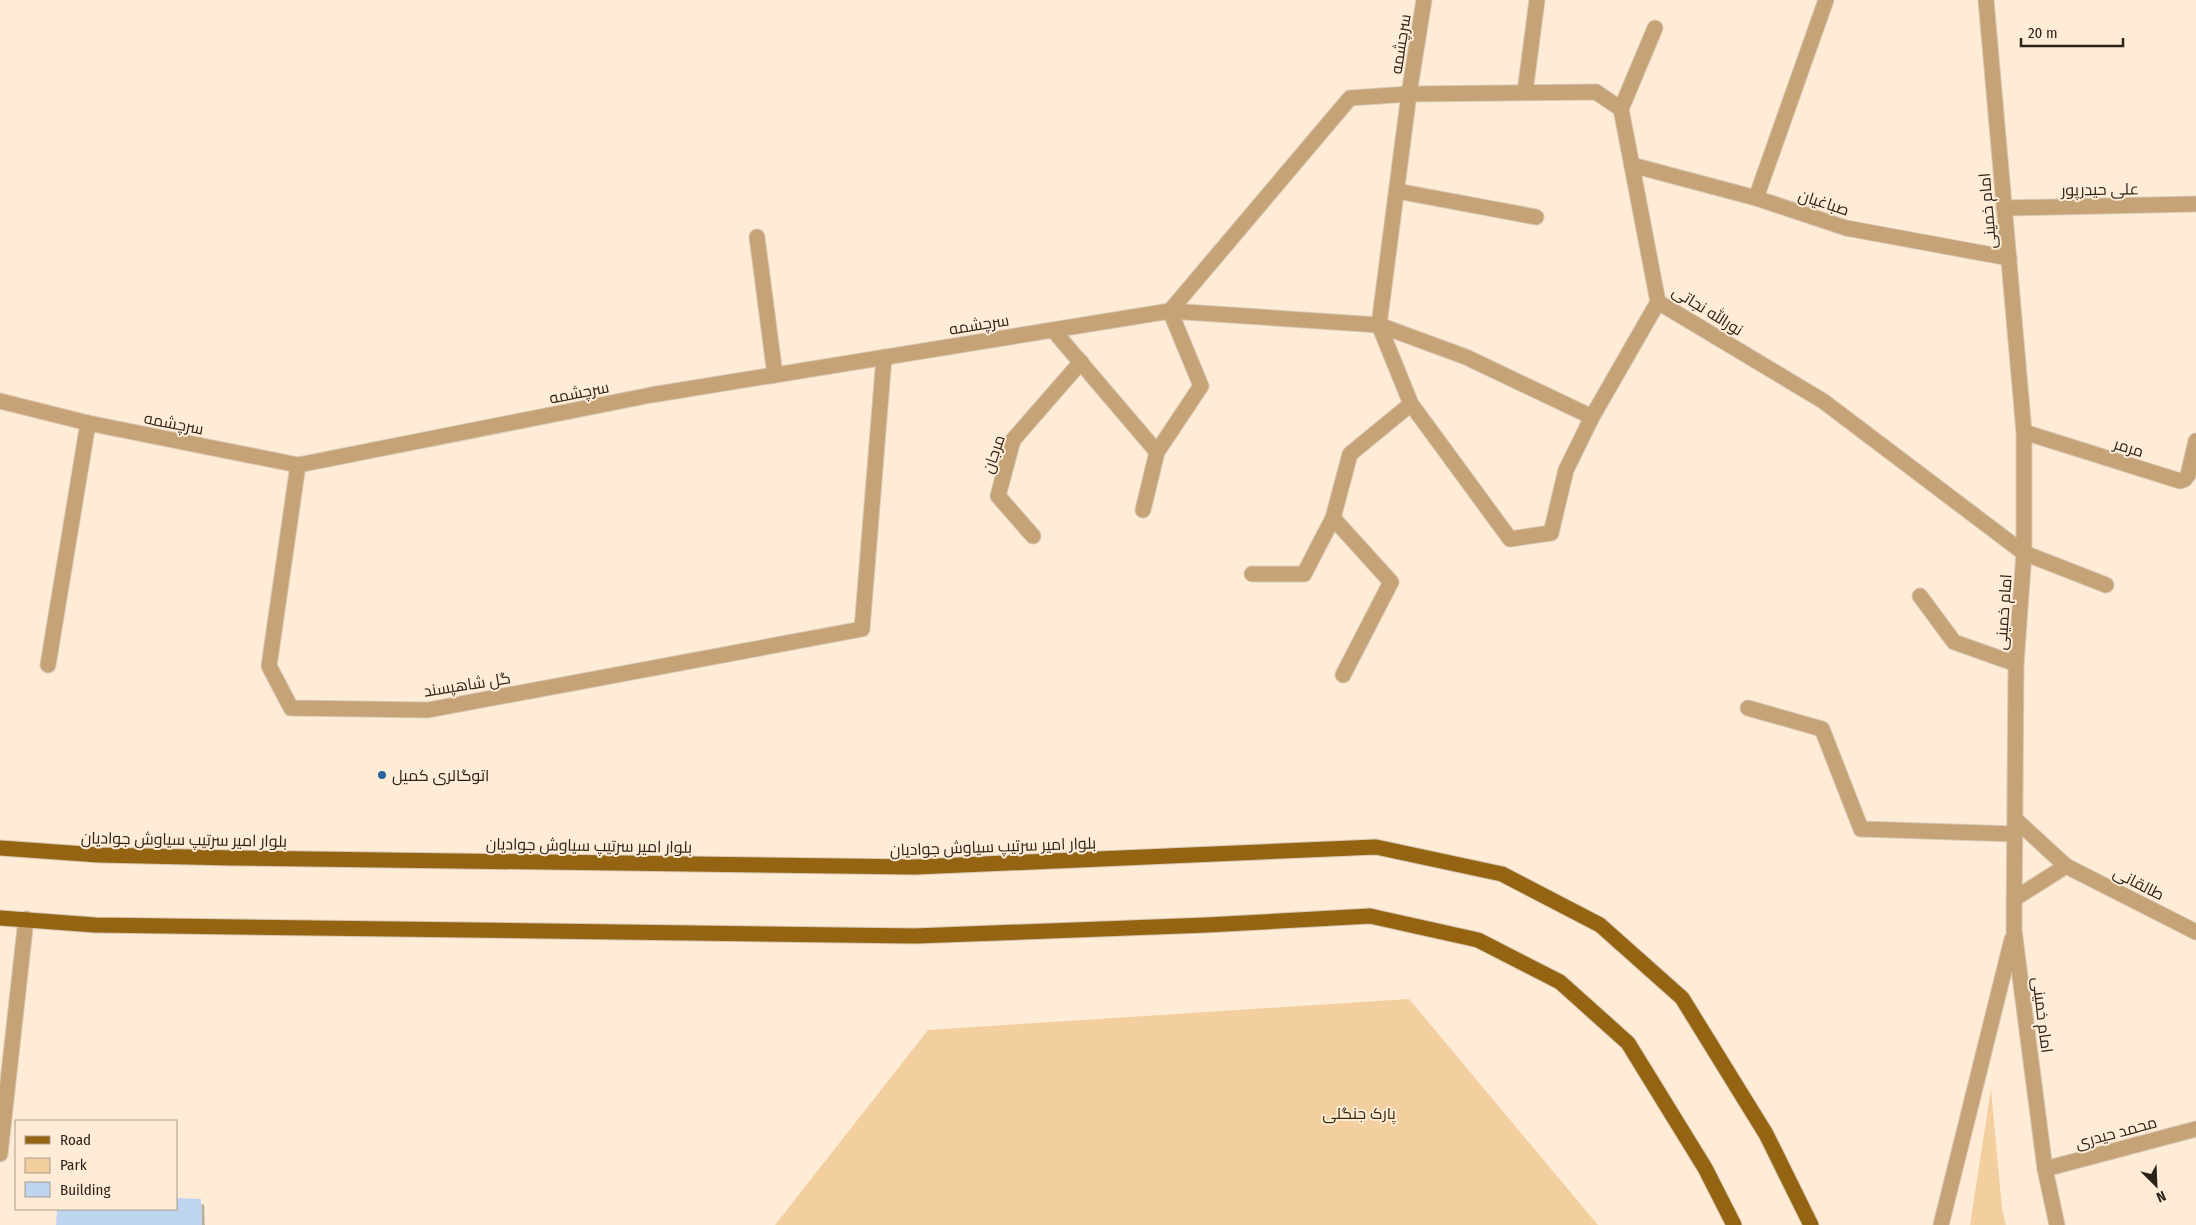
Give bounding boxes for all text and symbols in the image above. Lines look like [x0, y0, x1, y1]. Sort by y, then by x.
street label: سرچشمه [1386, 13, 1417, 76]
scale bar [2021, 15, 2124, 47]
text: 20 m [2028, 24, 2058, 42]
street label: امام خمینی [1975, 172, 2002, 250]
street label: علی حیدرپور [2060, 179, 2139, 202]
street label: صباغیان [1796, 185, 1852, 221]
street label: نورالله نجاتی [1668, 280, 1747, 340]
street label: سرچشمه [948, 310, 1011, 341]
street label: سرچشمه [548, 377, 611, 410]
street label: سرچشمه [142, 408, 205, 441]
street label: مرجان [978, 432, 1010, 476]
street label: مرمر [2111, 434, 2146, 461]
street label: امام خمینی [1991, 573, 2018, 651]
street label: گل شاهپسند [422, 668, 512, 702]
place label: اتوگالری کمیل [392, 766, 489, 786]
marker: اتوگالری کمیل [376, 769, 388, 781]
street label: بلوار امیر سرتیپ سیاوش جوادیان [81, 828, 287, 853]
street label: بلوار امیر سرتیپ سیاوش جوادیان [890, 833, 1097, 862]
street label: بلوار امیر سرتیپ سیاوش جوادیان [486, 834, 692, 859]
street label: طالقانی [2110, 863, 2167, 905]
street label: امام خمینی [2026, 976, 2057, 1054]
park label: پارک جنگلی [1322, 1104, 1396, 1125]
street label: محمد حیدری [2073, 1112, 2159, 1153]
legend [15, 1120, 178, 1210]
text: Road [60, 1131, 91, 1149]
text: Park [60, 1156, 87, 1174]
north arrow [2131, 1160, 2181, 1210]
text: Building [60, 1181, 111, 1199]
text: N [2154, 1187, 2168, 1206]

